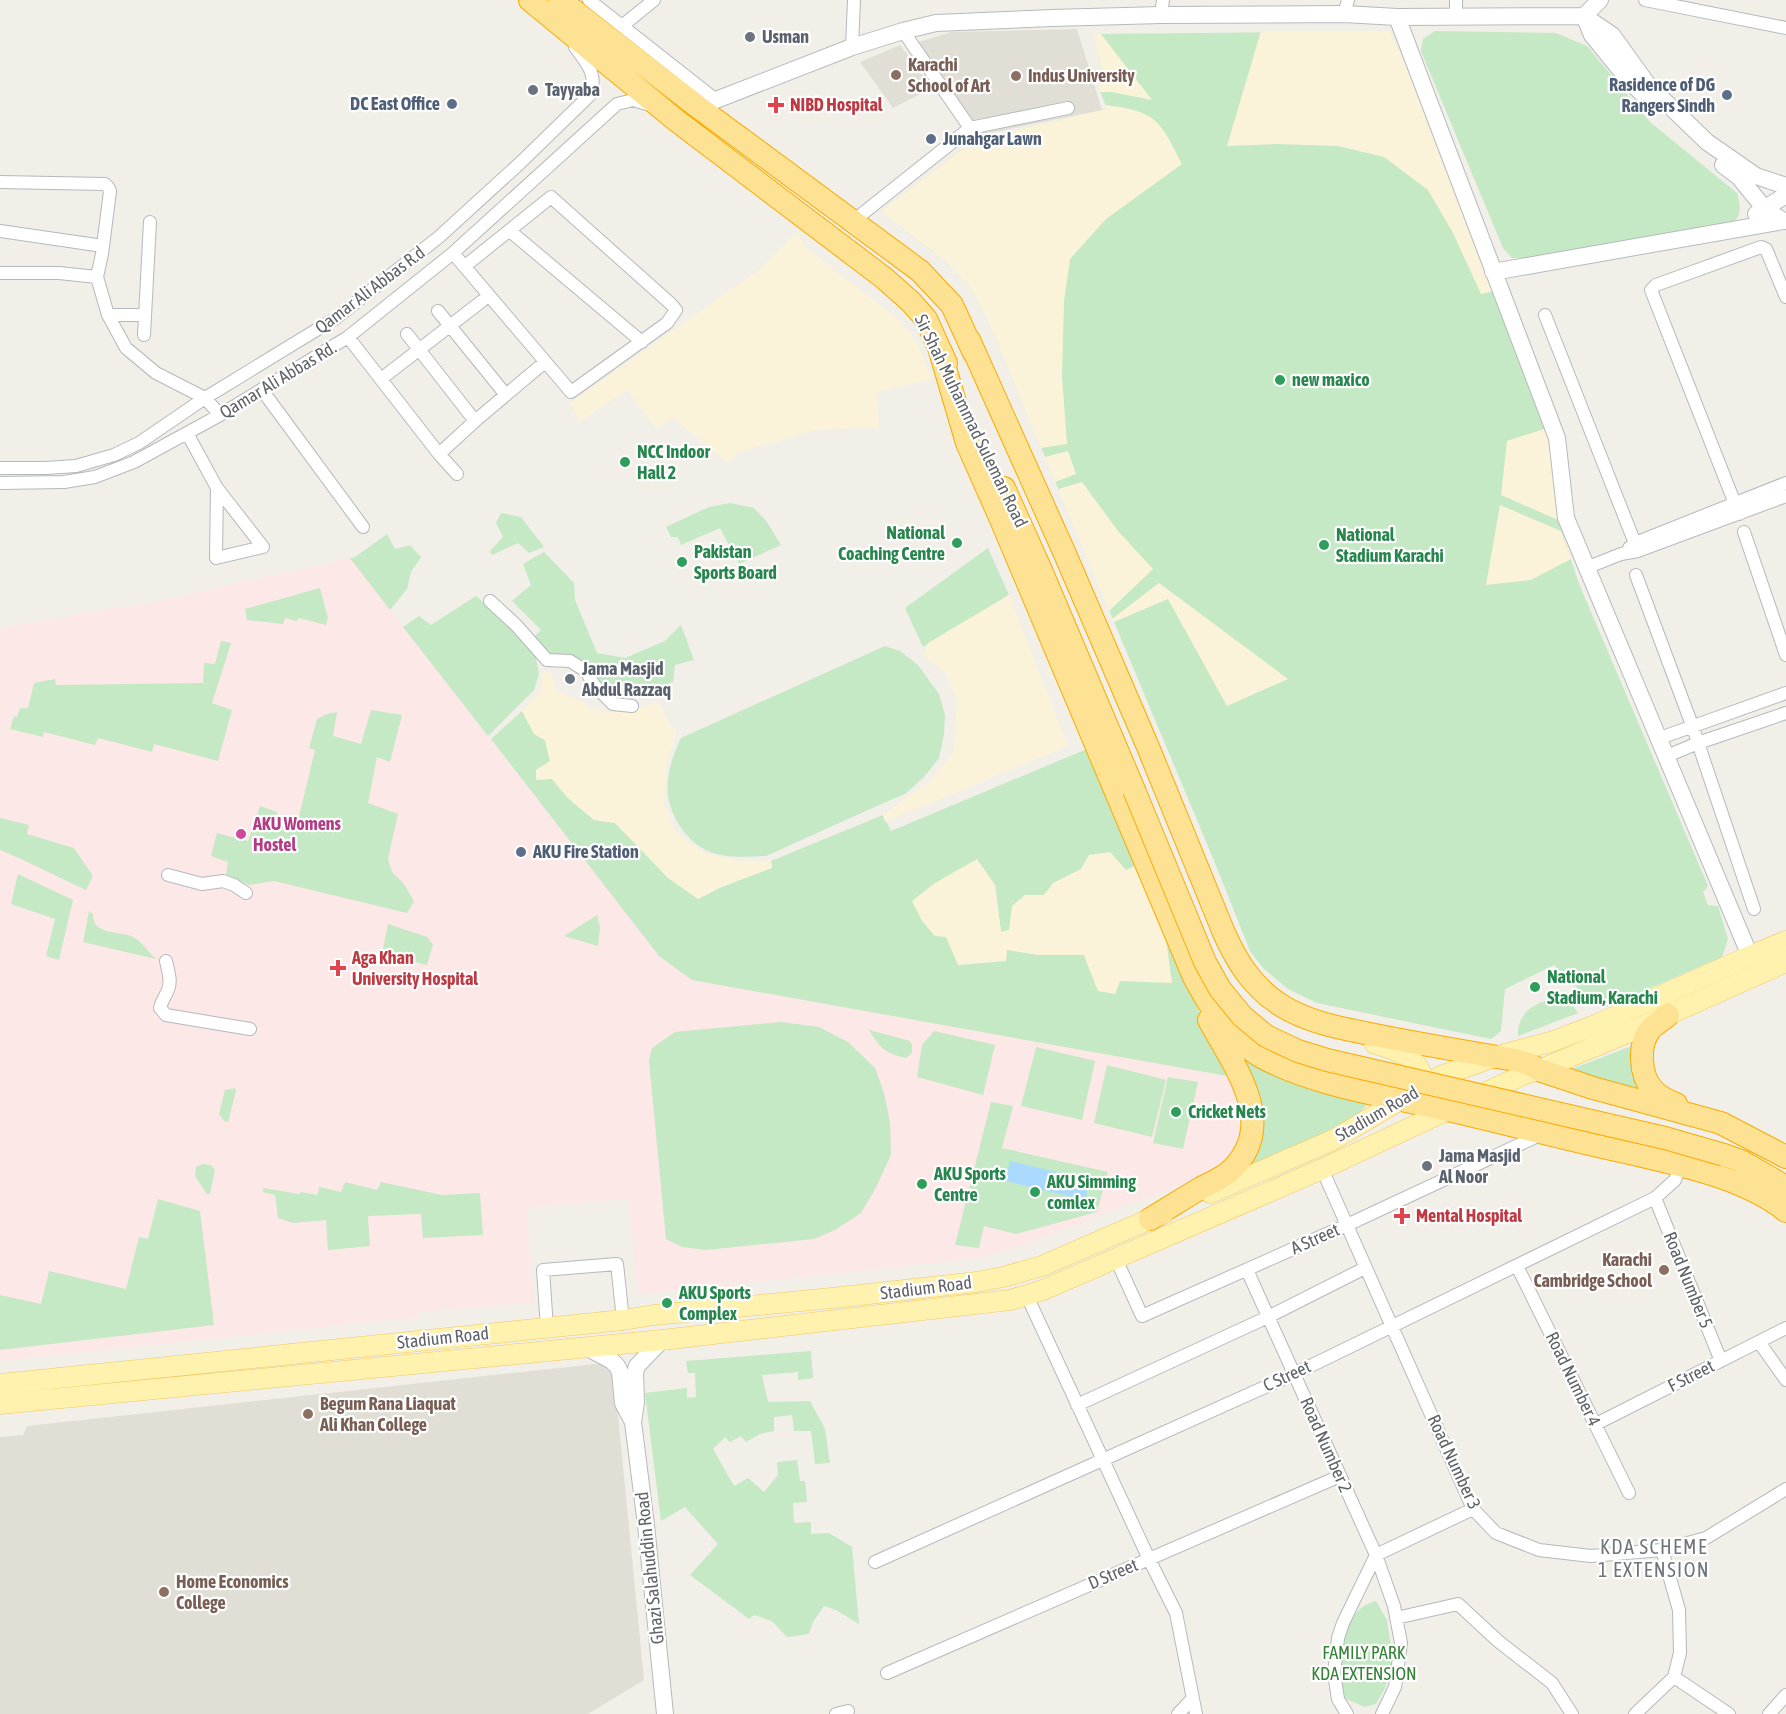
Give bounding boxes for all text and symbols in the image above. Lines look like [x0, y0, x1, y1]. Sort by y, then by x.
place label: Usman [762, 26, 809, 47]
marker: Usman [743, 30, 757, 44]
place label: Karachi School of Art [908, 54, 991, 96]
place label: Indus University [1028, 65, 1135, 86]
marker: Karachi School of Art [889, 68, 903, 82]
marker: Indus University [1009, 69, 1023, 83]
place label: Rasidence of DG Rangers Sindh [1609, 74, 1715, 116]
place label: Tayyaba [545, 79, 600, 100]
marker: Tayyaba [526, 83, 540, 97]
marker: Rasidence of DG Rangers Sindh [1720, 88, 1734, 102]
place label: DC East Office [350, 93, 440, 114]
place label: NIBD Hospital [790, 94, 883, 115]
marker: NIBD Hospital [767, 96, 785, 114]
marker: DC East Office [445, 97, 459, 111]
place label: Junahgar Lawn [942, 128, 1042, 149]
marker: Junahgar Lawn [924, 132, 938, 146]
street label: Qamar Ali Abbas R.d [311, 241, 429, 338]
street label: Sir Shah Muhammad Suleman Road [911, 311, 1032, 531]
street label: Qamar Ali Abbas Rd. [216, 337, 340, 423]
place label: new maxico [1292, 369, 1370, 390]
marker: new maxico [1273, 373, 1287, 387]
place label: NCC Indoor Hall 2 [637, 441, 711, 483]
marker: NCC Indoor Hall 2 [618, 455, 632, 469]
place label: National Coaching Centre [838, 522, 945, 564]
place label: National Stadium Karachi [1336, 524, 1444, 566]
marker: National Coaching Centre [950, 536, 964, 550]
marker: National Stadium Karachi [1317, 538, 1331, 552]
place label: Pakistan Sports Board [694, 541, 777, 583]
marker: Pakistan Sports Board [675, 555, 689, 569]
place label: Jama Masjid Abdul Razzaq [581, 658, 671, 700]
marker: Jama Masjid Abdul Razzaq [563, 672, 577, 686]
place label: AKU Womens Hostel [252, 813, 342, 855]
marker: AKU Womens Hostel [234, 827, 248, 841]
place label: AKU Fire Station [532, 841, 639, 862]
marker: AKU Fire Station [514, 845, 528, 859]
place label: Aga Khan University Hospital [351, 947, 478, 989]
marker: Aga Khan University Hospital [329, 959, 347, 977]
place label: National Stadium, Karachi [1547, 966, 1658, 1008]
marker: National Stadium, Karachi [1528, 980, 1542, 994]
street label: Stadium Road [1332, 1081, 1422, 1146]
place label: Cricket Nets [1188, 1101, 1267, 1122]
marker: Cricket Nets [1169, 1105, 1183, 1119]
place label: Jama Masjid Al Noor [1438, 1145, 1521, 1187]
marker: Jama Masjid Al Noor [1420, 1159, 1434, 1173]
place label: AKU Sports Centre [933, 1163, 1007, 1205]
place label: AKU Simming comlex [1046, 1171, 1136, 1213]
marker: AKU Sports Centre [915, 1177, 929, 1191]
marker: AKU Simming comlex [1028, 1185, 1042, 1199]
place label: Mental Hospital [1416, 1205, 1522, 1226]
marker: Mental Hospital [1393, 1207, 1411, 1225]
street label: A Street [1287, 1219, 1342, 1258]
street label: Road Number 5 [1660, 1229, 1717, 1331]
place label: Karachi Cambridge School [1533, 1249, 1652, 1291]
marker: Karachi Cambridge School [1657, 1263, 1671, 1277]
street label: Stadium Road [879, 1271, 973, 1304]
place label: AKU Sports Complex [678, 1282, 752, 1324]
marker: AKU Sports Complex [660, 1296, 674, 1310]
street label: Stadium Road [396, 1322, 490, 1353]
street label: Road Number 4 [1542, 1328, 1605, 1429]
street label: C Street [1260, 1355, 1314, 1396]
street label: F Street [1664, 1355, 1717, 1396]
place label: Begum Rana Liaquat Ali Khan College [319, 1393, 457, 1435]
street label: Road Number 2 [1296, 1394, 1357, 1496]
marker: Begum Rana Liaquat Ali Khan College [301, 1407, 315, 1421]
street label: Road Number 3 [1423, 1411, 1486, 1512]
street label: Ghazi Salahuddin Road [631, 1491, 668, 1645]
district label: KDA SCHEME 1 EXTENSION [1598, 1535, 1710, 1581]
street label: D Street [1085, 1554, 1141, 1593]
place label: Home Economics College [176, 1571, 289, 1613]
marker: Home Economics College [157, 1585, 171, 1599]
park label: FAMILY PARK KDA EXTENSION [1311, 1642, 1417, 1684]

